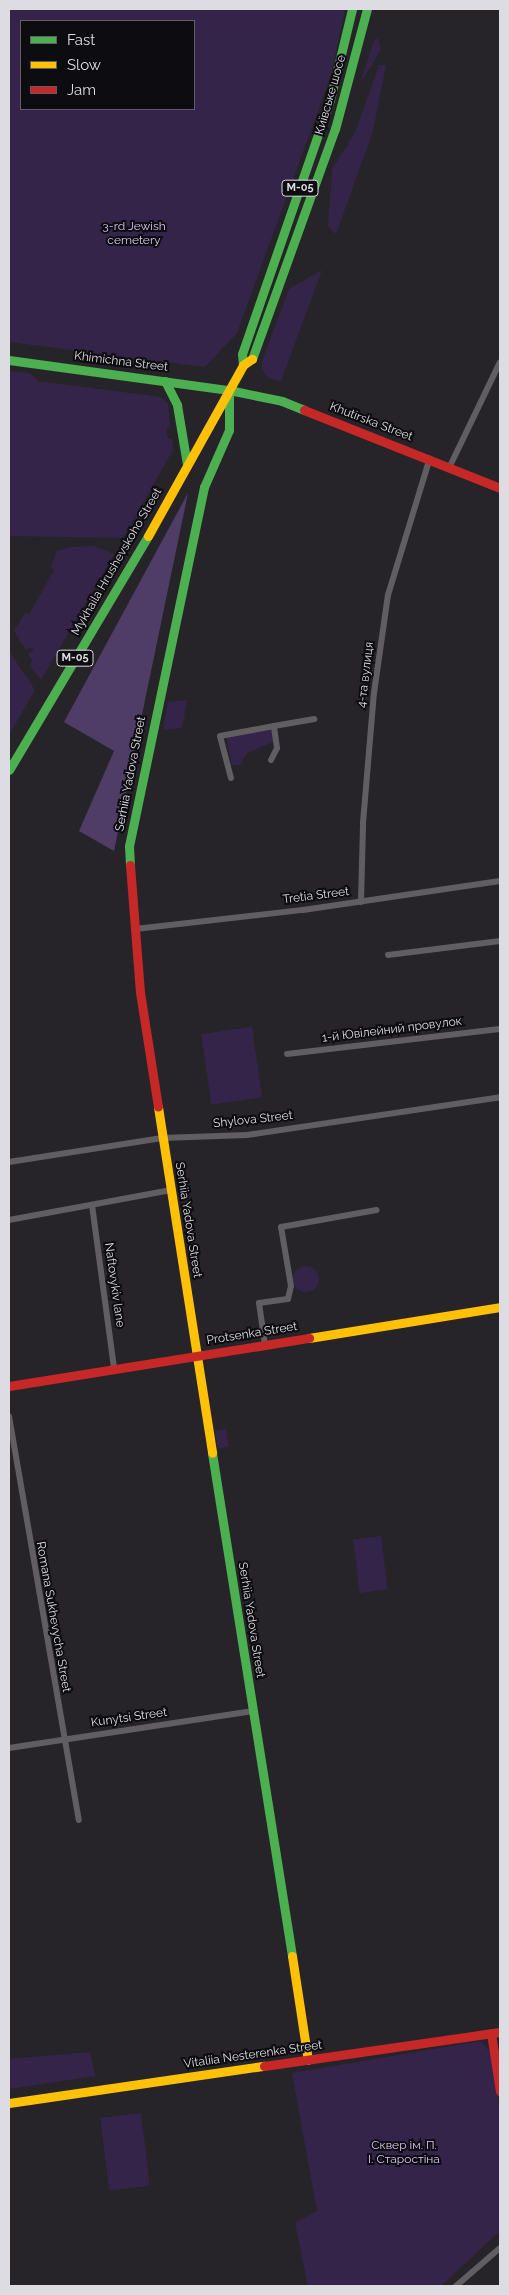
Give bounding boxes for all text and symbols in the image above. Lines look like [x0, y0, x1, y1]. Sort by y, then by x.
legend [20, 20, 195, 110]
text: Fast [67, 31, 95, 49]
street label: Київське шосе [313, 53, 349, 137]
text: Slow [67, 56, 101, 74]
text: Jam [67, 81, 96, 99]
road number: М-05 [281, 180, 319, 197]
park label: 3-rd Jewish cemetery [102, 220, 166, 248]
street label: Khimichna Street [73, 349, 169, 375]
street label: Khutirska Street [327, 400, 415, 444]
street label: Mykhaila Hrushevskoho Street [69, 486, 165, 638]
street label: 4-та вулиця [355, 641, 377, 709]
road number: М-05 [56, 650, 94, 666]
street label: Serhiia Yadova Street [113, 715, 149, 833]
street label: Tretia Street [282, 885, 350, 907]
street label: 1-й Ювілейний провулок [321, 1014, 463, 1046]
street label: Shylova Street [213, 1109, 293, 1131]
street label: Serhiia Yadova Street [172, 1161, 204, 1279]
street label: Naftovykiv lane [101, 1242, 127, 1328]
street label: Protsenka Street [206, 1320, 298, 1348]
street label: Romana Sukhevycha Street [33, 1541, 73, 1693]
street label: Serhiia Yadova Street [235, 1561, 267, 1679]
street label: Kunytsi Street [90, 1706, 168, 1730]
street label: Vitaliia Nesterenka Street [183, 2038, 323, 2072]
park label: Сквер ім. П. І. Старостіна [368, 2139, 440, 2167]

